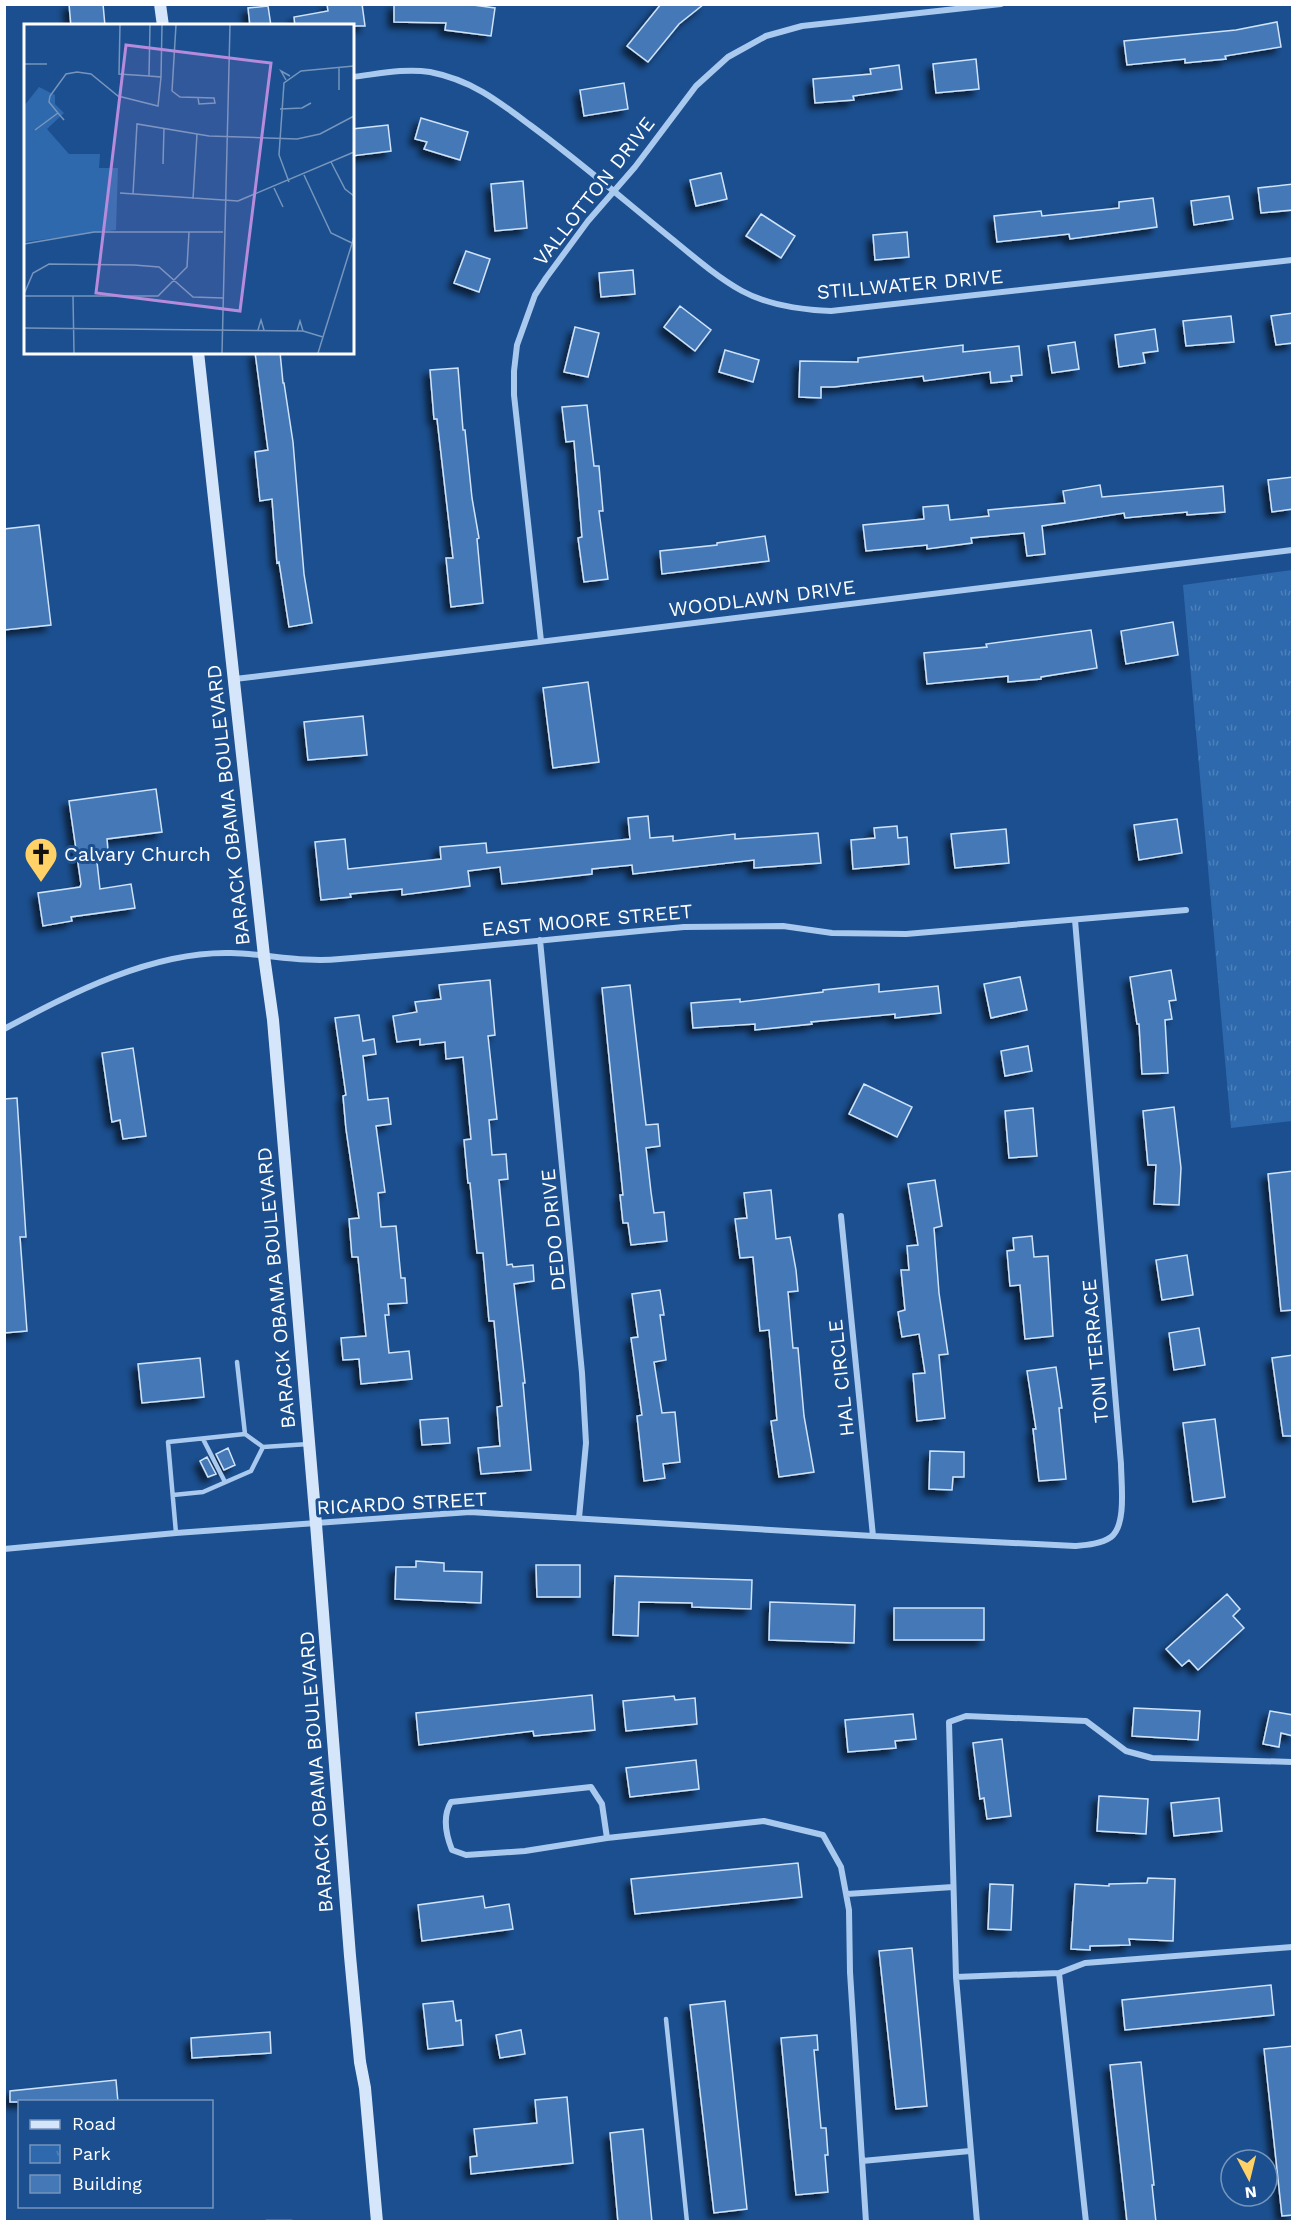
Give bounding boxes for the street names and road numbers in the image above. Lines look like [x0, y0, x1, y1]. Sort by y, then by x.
street label: VALLOTTON DRIVE [528, 112, 660, 270]
street label: STILLWATER DRIVE [816, 264, 1004, 304]
street label: WOODLAWN DRIVE [667, 575, 857, 621]
street label: BARACK OBAMA BOULEVARD [201, 663, 255, 947]
street label: EAST MOORE STREET [481, 899, 693, 941]
street label: BARACK OBAMA BOULEVARD [252, 1146, 300, 1430]
street label: DEDO DRIVE [536, 1168, 570, 1292]
street label: TONI TERRACE [1077, 1278, 1113, 1424]
street label: HAL CIRCLE [823, 1318, 859, 1438]
street label: RICARDO STREET [316, 1487, 488, 1519]
street label: BARACK OBAMA BOULEVARD [294, 1630, 338, 1914]

